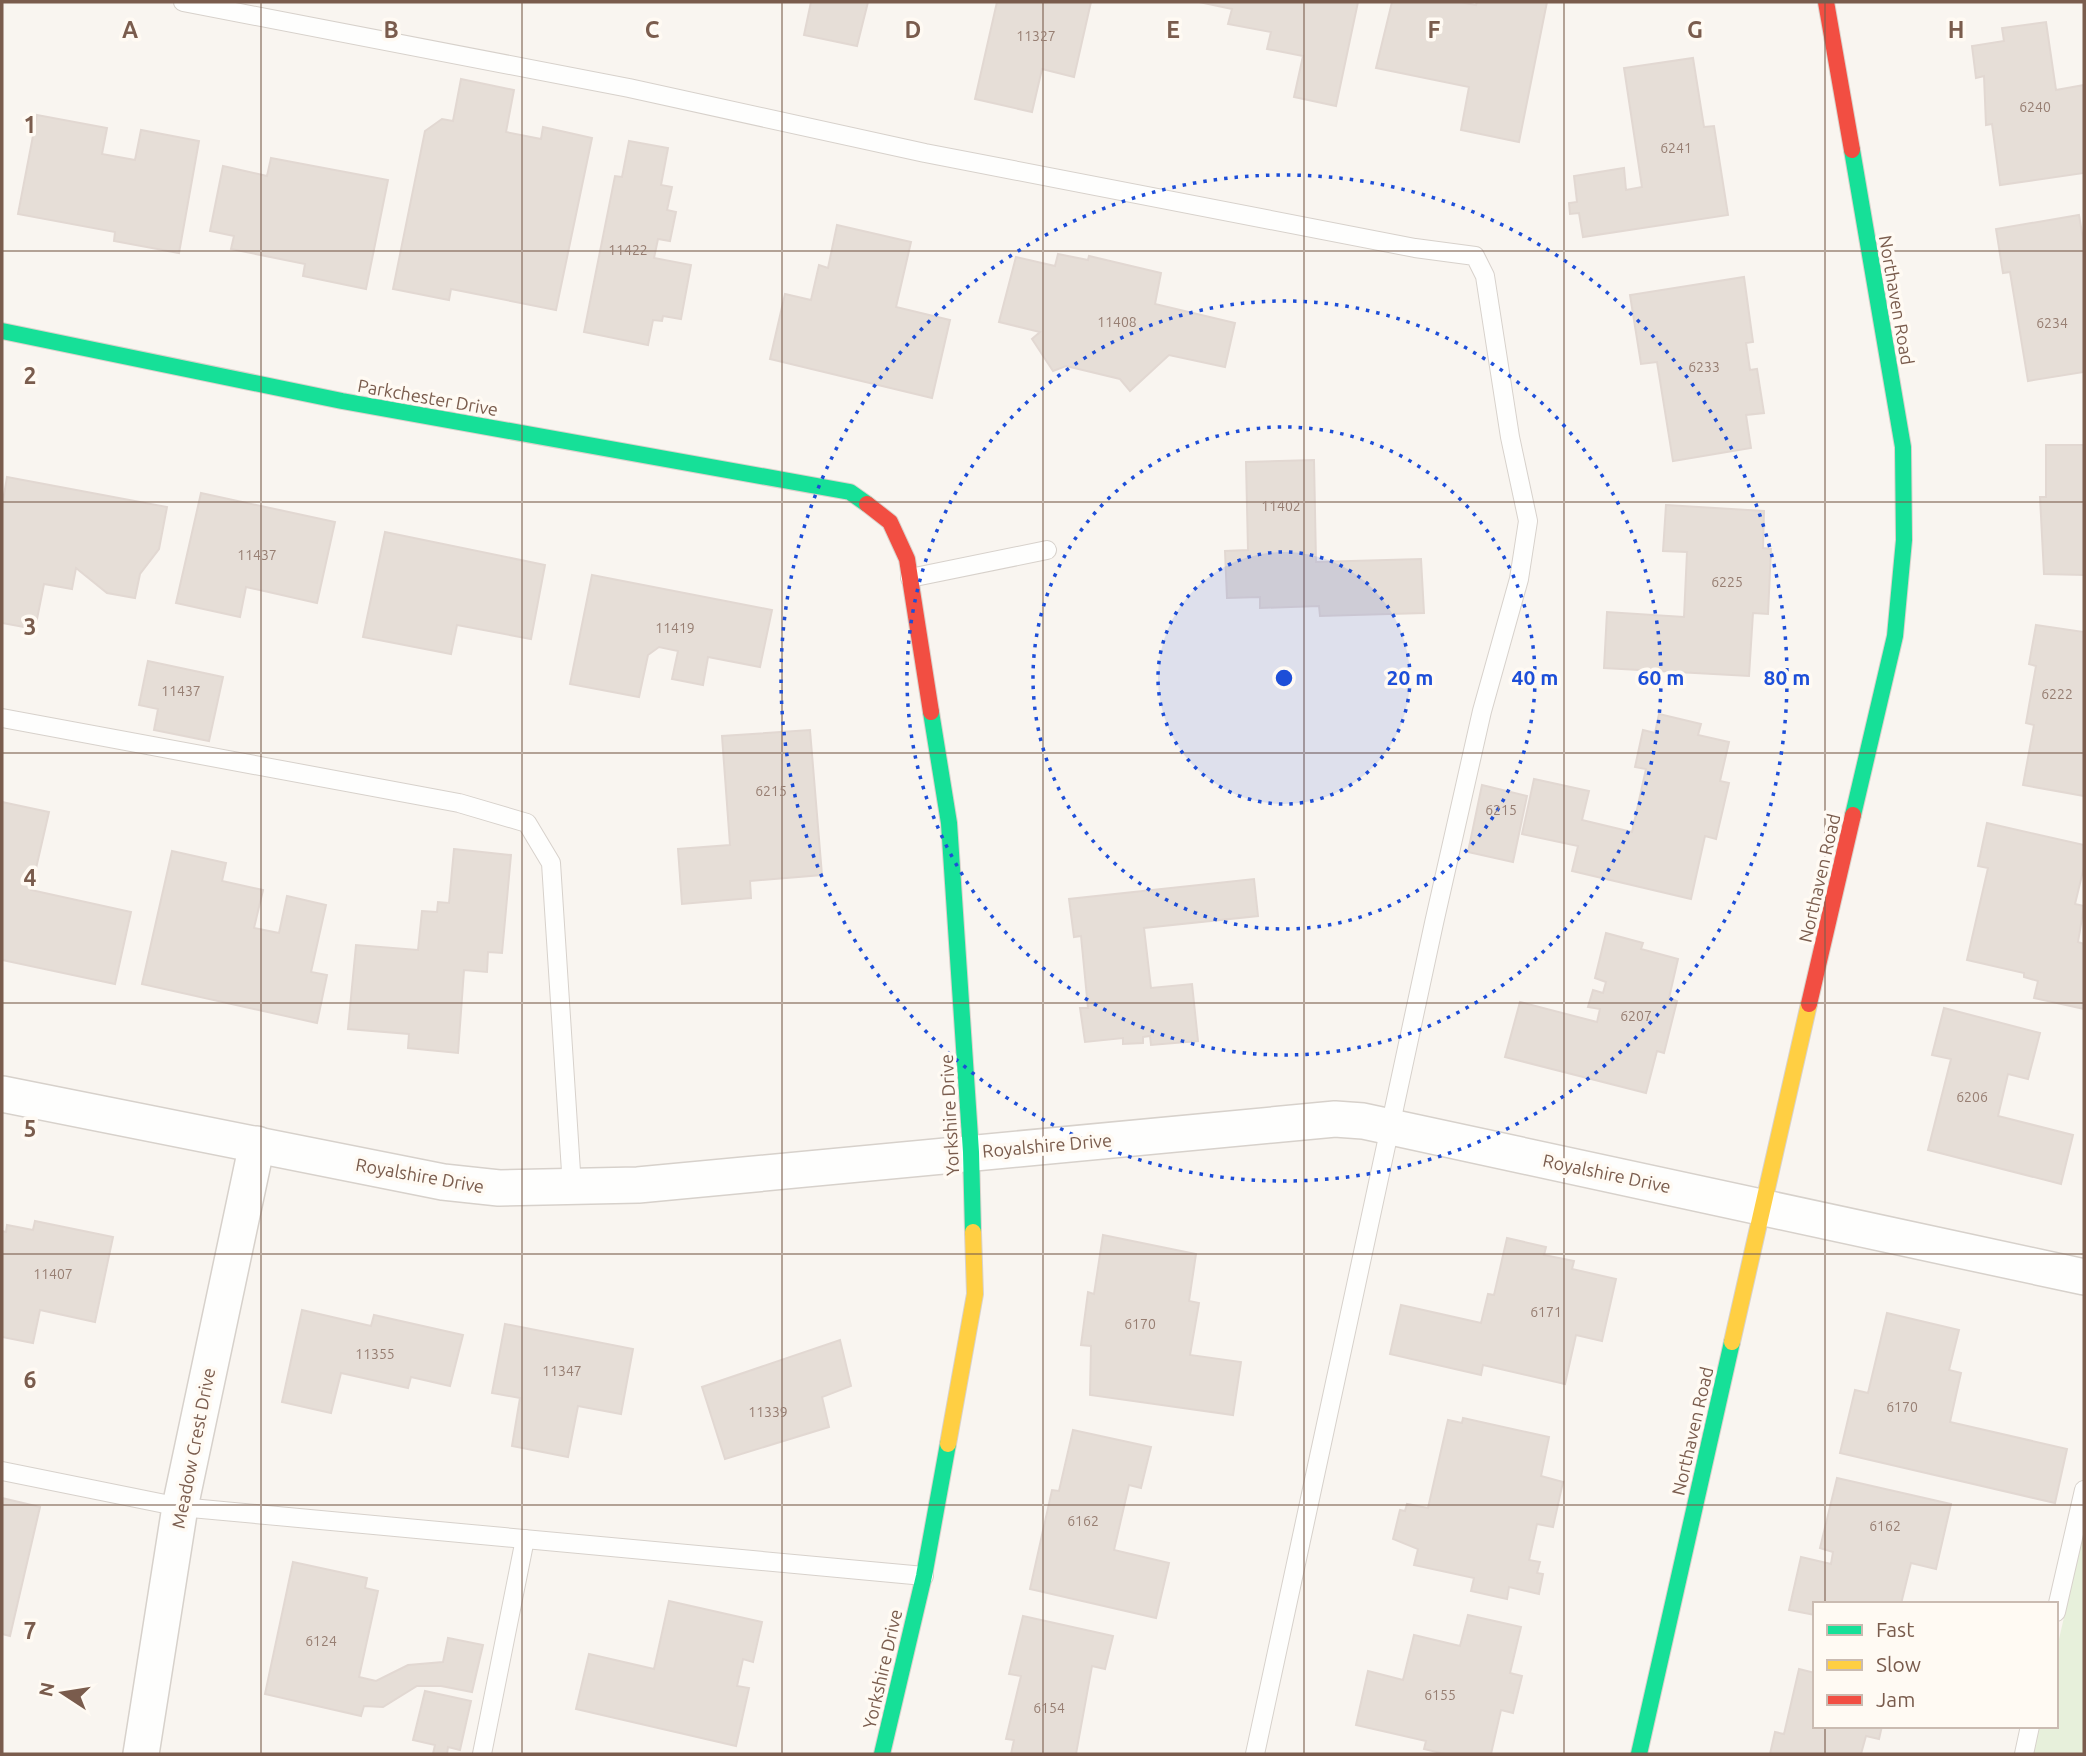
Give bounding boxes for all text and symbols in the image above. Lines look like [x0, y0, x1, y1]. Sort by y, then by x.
text: A [122, 17, 138, 42]
text: B [383, 17, 399, 42]
text: C [645, 17, 660, 42]
text: D [905, 17, 921, 42]
text: E [1166, 17, 1180, 42]
text: F [1428, 17, 1441, 42]
text: G [1687, 17, 1703, 42]
text: H [1948, 17, 1964, 42]
house number: 11327 [1016, 28, 1056, 44]
house number: 6240 [2019, 99, 2051, 115]
text: 1 [24, 112, 36, 137]
house number: 6241 [1660, 140, 1692, 156]
street label: Northaven Road [1876, 234, 1918, 366]
house number: 11422 [608, 242, 648, 258]
house number: 11408 [1097, 314, 1137, 330]
house number: 6234 [2036, 315, 2068, 331]
house number: 6233 [1688, 359, 1720, 375]
text: 2 [24, 363, 36, 388]
street label: Parkchester Drive [356, 375, 500, 419]
house number: 11402 [1261, 498, 1301, 514]
house number: 11437 [237, 547, 277, 563]
house number: 6225 [1711, 574, 1743, 590]
text: 3 [24, 614, 36, 639]
house number: 11419 [655, 620, 695, 636]
text: 20 m [1387, 665, 1433, 689]
text: 40 m [1512, 665, 1558, 689]
text: 60 m [1638, 665, 1684, 689]
text: 80 m [1764, 665, 1810, 689]
centre of rings [1272, 666, 1296, 690]
house number: 11437 [161, 683, 201, 699]
house number: 6222 [2041, 686, 2073, 702]
house number: 6215 [755, 783, 787, 799]
house number: 6215 [1485, 802, 1517, 818]
street label: Northaven Road [1794, 812, 1844, 944]
text: 4 [24, 865, 37, 890]
house number: 6207 [1620, 1008, 1652, 1024]
street label: Yorkshire Drive [936, 1054, 962, 1176]
house number: 6206 [1956, 1089, 1988, 1105]
text: 5 [24, 1116, 36, 1141]
street label: Royalshire Drive [981, 1129, 1113, 1161]
street label: Royalshire Drive [1541, 1150, 1673, 1196]
street label: Royalshire Drive [354, 1154, 486, 1196]
house number: 11407 [33, 1266, 73, 1282]
house number: 6171 [1530, 1304, 1562, 1320]
house number: 6170 [1124, 1316, 1156, 1332]
house number: 11355 [355, 1346, 395, 1362]
house number: 11347 [542, 1363, 582, 1379]
street label: Northaven Road [1667, 1365, 1717, 1497]
street label: Meadow Crest Drive [168, 1366, 218, 1530]
text: 6 [24, 1367, 37, 1392]
house number: 6170 [1886, 1399, 1918, 1415]
house number: 11339 [748, 1404, 788, 1420]
house number: 6162 [1067, 1513, 1099, 1529]
house number: 6162 [1869, 1518, 1901, 1534]
legend [1813, 1602, 2058, 1728]
street label: Yorkshire Drive [859, 1607, 905, 1731]
text: Fast [1876, 1617, 1914, 1641]
text: 7 [24, 1618, 36, 1643]
house number: 6124 [305, 1633, 337, 1649]
text: Slow [1876, 1652, 1921, 1676]
north arrow [28, 1658, 98, 1728]
text: N [34, 1680, 59, 1699]
house number: 6155 [1424, 1687, 1456, 1703]
text: Jam [1876, 1687, 1915, 1711]
house number: 6154 [1033, 1700, 1065, 1716]

